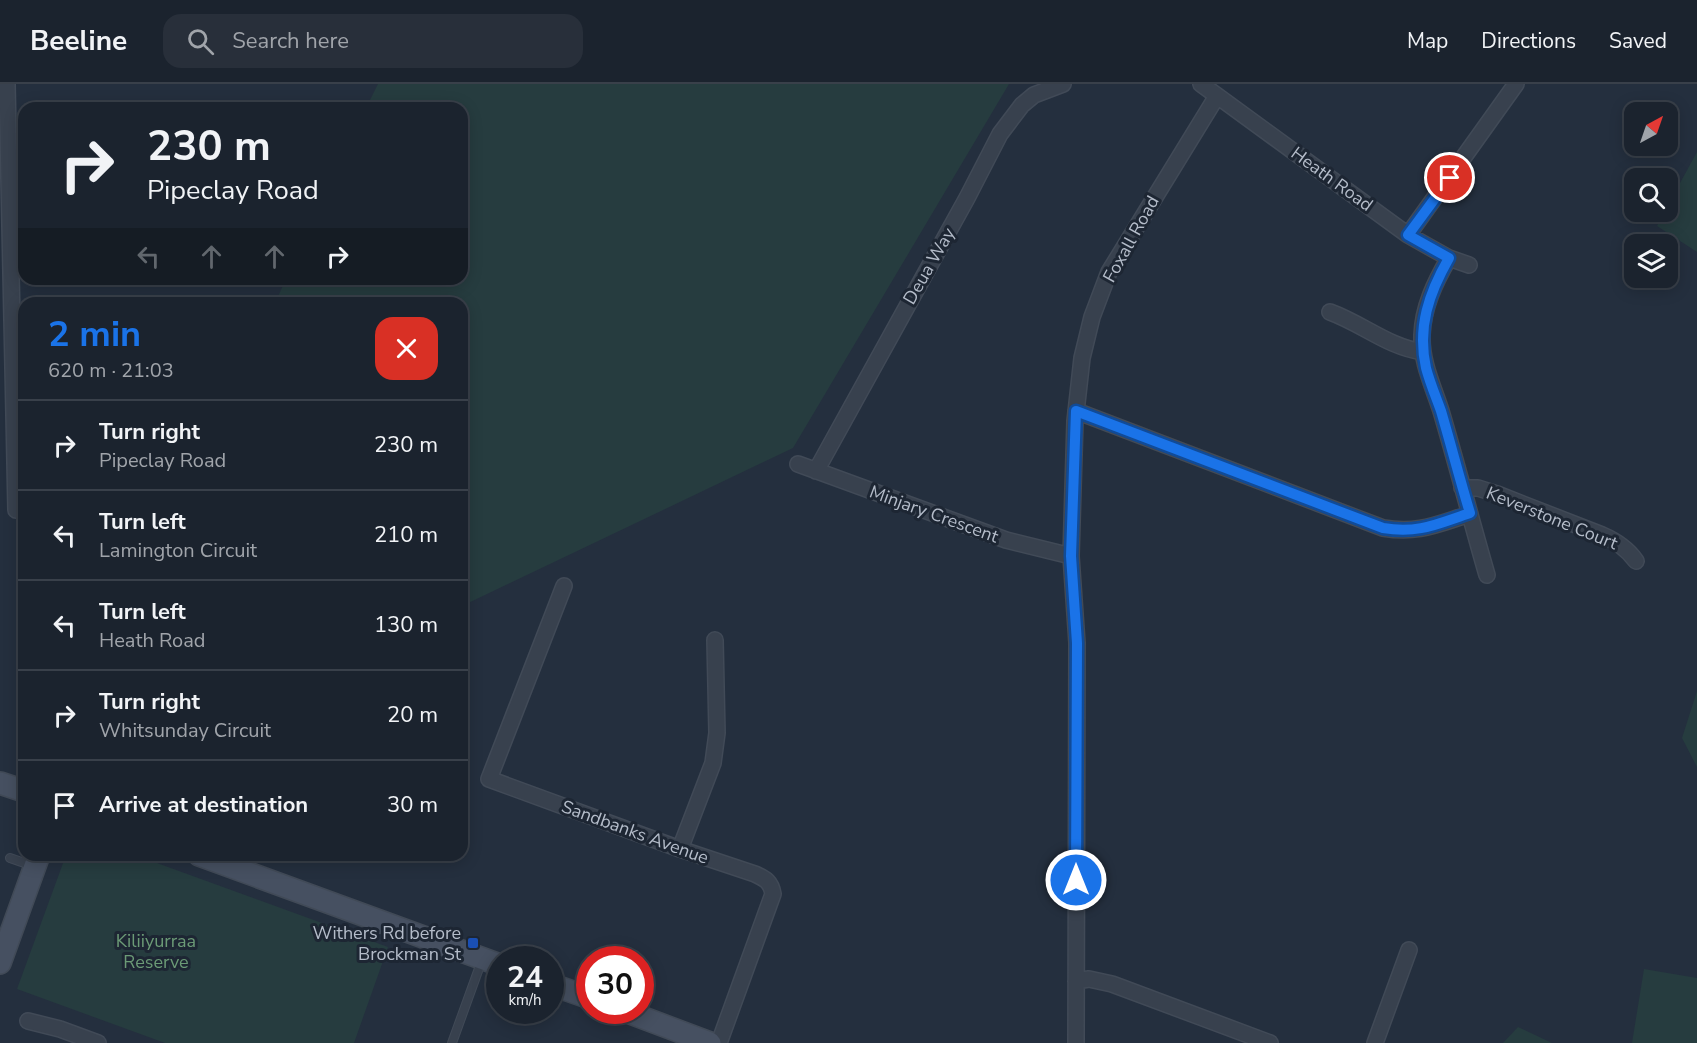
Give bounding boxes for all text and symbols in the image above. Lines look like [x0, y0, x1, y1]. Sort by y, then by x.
search box [163, 14, 583, 68]
text: Beeline [30, 22, 127, 60]
icon: search [184, 25, 217, 58]
text: Search here [232, 26, 349, 56]
text: Map [1407, 27, 1448, 55]
text: Directions [1481, 27, 1576, 55]
text: Saved [1609, 27, 1667, 55]
north arrow [1624, 102, 1678, 156]
map controls [1624, 102, 1678, 288]
text: 230 m [147, 118, 271, 175]
icon: right [48, 126, 126, 204]
street label: Heath Road [1286, 141, 1378, 217]
pin [1424, 152, 1475, 203]
icon: arrive [1433, 161, 1466, 194]
button: search [1624, 168, 1678, 222]
text: Pipeclay Road [147, 172, 319, 209]
street label: Foxall Road [1097, 191, 1165, 287]
street label: Deua Way [897, 223, 961, 309]
button: layers [1624, 234, 1678, 288]
icon: left [132, 240, 165, 273]
icon: ahead [195, 240, 228, 273]
icon: ahead [258, 240, 291, 273]
icon: right [321, 240, 354, 273]
text: 2 min [48, 310, 141, 359]
button: close [375, 317, 438, 380]
text: 620 m · 21:03 [48, 357, 174, 384]
text: Turn right [99, 417, 200, 447]
icon: right [48, 429, 81, 462]
text: 230 m [374, 430, 438, 460]
text: Pipeclay Road [99, 447, 226, 474]
street label: Minjary Crescent [866, 480, 1002, 549]
street label: Keverstone Court [1483, 481, 1622, 556]
text: Turn left [99, 507, 186, 537]
icon: left [48, 519, 81, 552]
text: 210 m [374, 520, 438, 550]
text: Lamington Circuit [99, 537, 257, 564]
text: Turn left [99, 597, 186, 627]
icon: left [48, 609, 81, 642]
text: 130 m [374, 610, 438, 640]
text: Heath Road [99, 627, 206, 654]
text: Turn right [99, 687, 200, 717]
icon: right [48, 699, 81, 732]
text: 20 m [387, 700, 438, 730]
text: Whitsunday Circuit [99, 717, 271, 744]
icon: arrive [48, 789, 81, 822]
text: Arrive at destination [99, 790, 308, 820]
text: 30 m [387, 790, 438, 820]
street label: Sandbanks Avenue [558, 794, 712, 870]
position arrow [1044, 848, 1108, 912]
place label: Withers Rd before Brockman St [313, 921, 462, 966]
park label: Kiliiyurraa Reserve [116, 929, 196, 974]
marker: Withers Rd before Brockman St [466, 936, 480, 950]
speed limit sign: 30 [576, 946, 654, 1024]
text: 24 [507, 957, 543, 998]
text: km/h [508, 990, 542, 1010]

